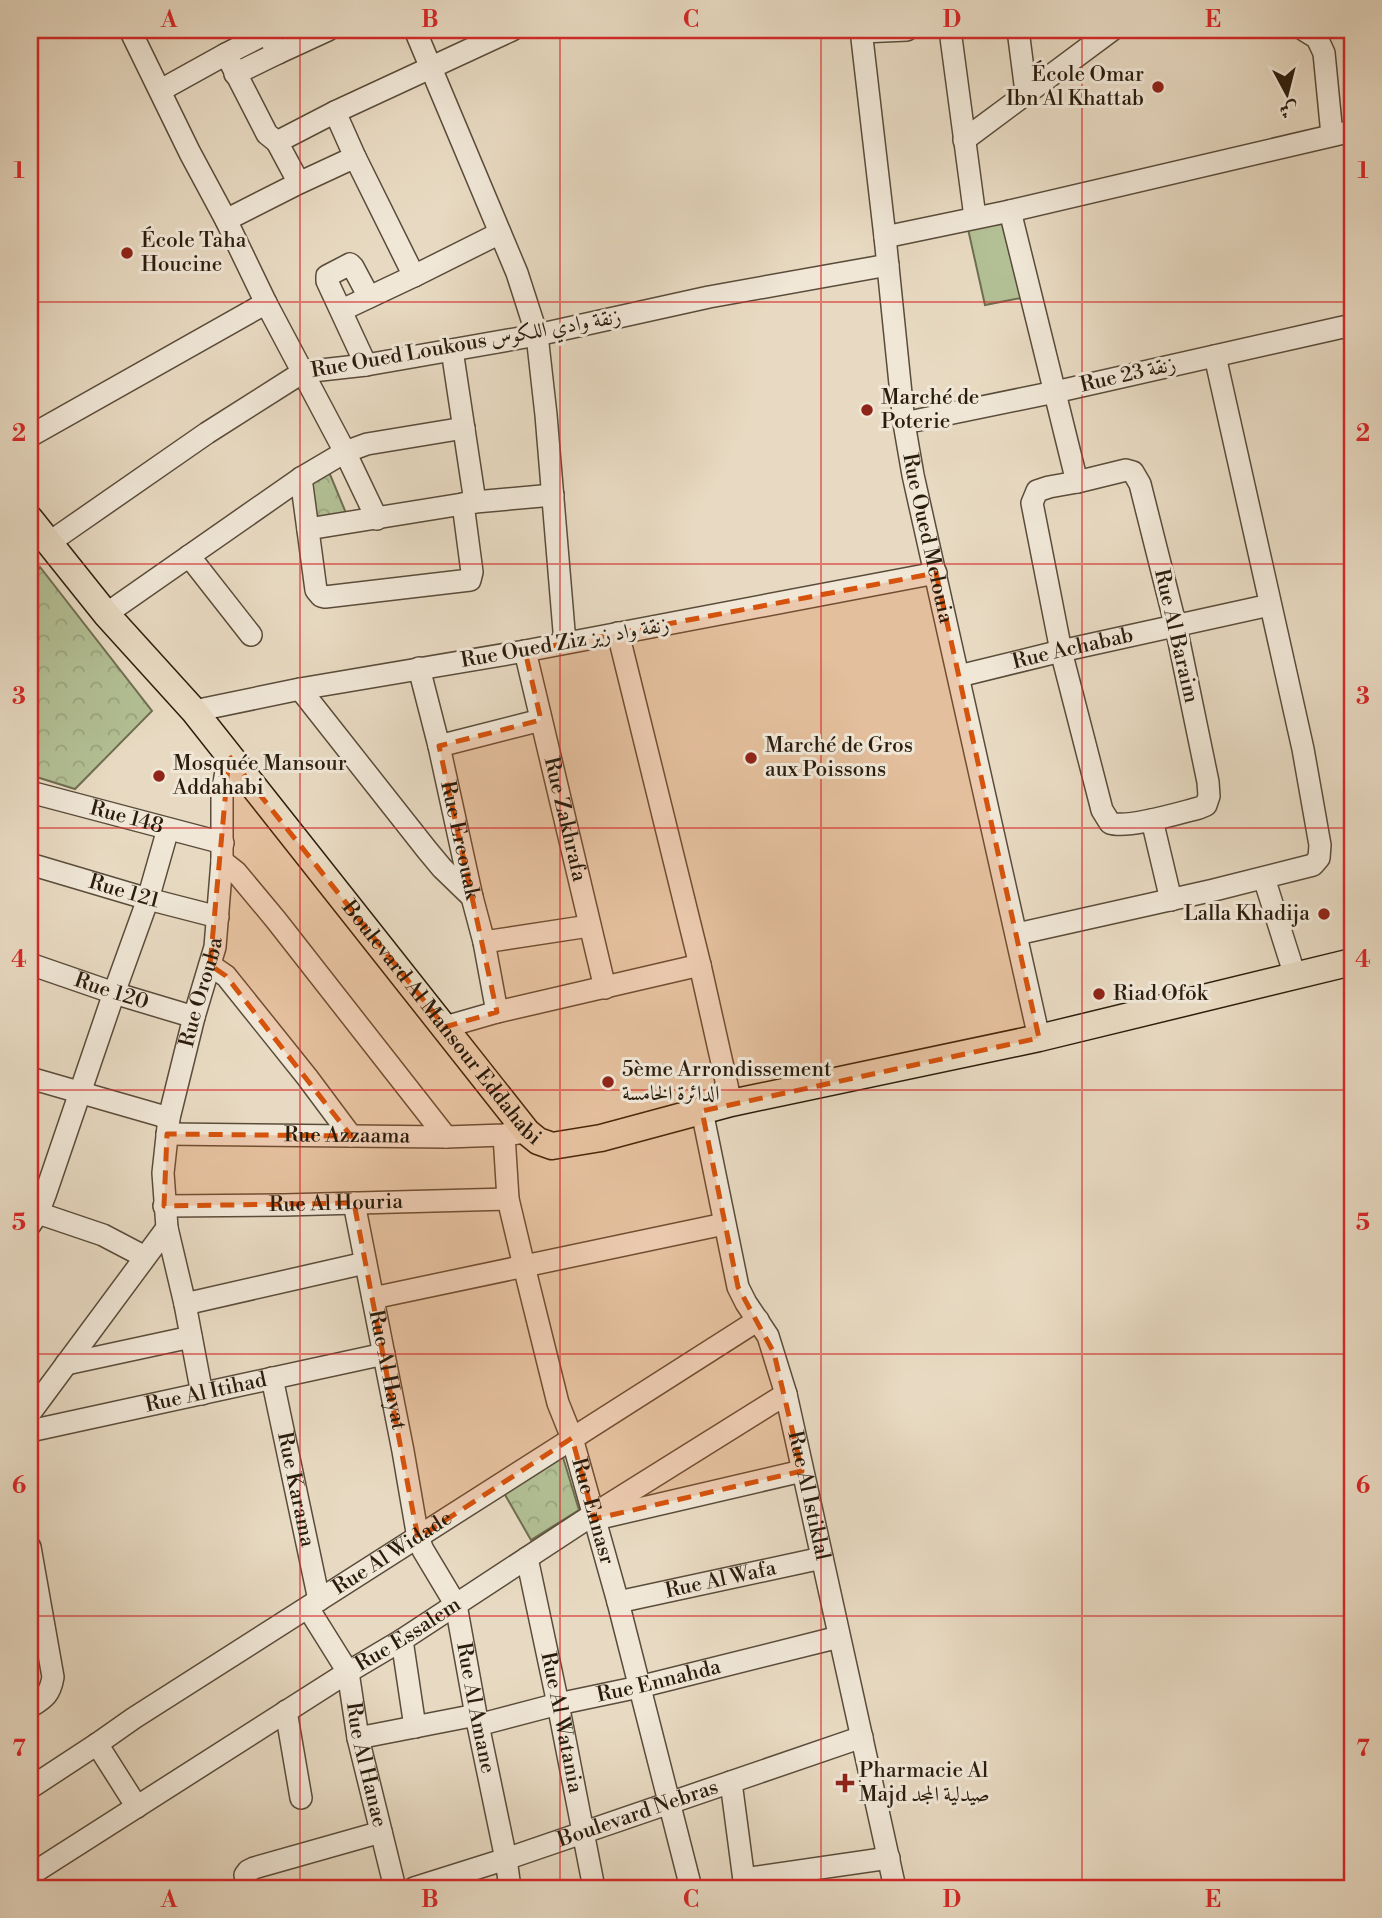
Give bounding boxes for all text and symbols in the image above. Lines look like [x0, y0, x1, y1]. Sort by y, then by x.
text: A [160, 6, 178, 34]
text: B [421, 6, 439, 34]
text: C [683, 6, 699, 34]
text: D [943, 6, 961, 34]
text: E [1205, 6, 1221, 34]
place label: École Omar Ibn Al Khattab [1006, 60, 1144, 112]
north arrow [1252, 60, 1322, 130]
marker: École Omar Ibn Al Khattab [1150, 79, 1166, 95]
text: ش [1278, 97, 1300, 123]
text: 1 [13, 157, 25, 185]
text: 1 [1357, 157, 1369, 185]
place label: École Taha Houcine [141, 226, 247, 278]
marker: École Taha Houcine [119, 245, 135, 261]
street label: Rue Oued Loukous زنقة وادي اللكوس [309, 304, 623, 386]
street label: Rue 23 زنقة [1078, 351, 1178, 399]
place label: Marché de Poterie [881, 385, 979, 435]
marker: Marché de Poterie [859, 402, 875, 418]
text: 2 [12, 420, 26, 448]
text: 2 [1356, 420, 1370, 448]
street label: Rue Oued Melouia [896, 451, 959, 626]
street label: Rue Al Baraim [1148, 566, 1204, 706]
street label: Rue Oued Ziz زنقة واد زيز [459, 612, 671, 674]
street label: Rue Achabab [1010, 622, 1136, 675]
text: 3 [12, 683, 26, 711]
text: 3 [1356, 683, 1370, 711]
place label: Marché de Gros aux Poissons [765, 733, 913, 783]
marker: Marché de Gros aux Poissons [743, 750, 759, 766]
place label: Mosquée Mansour Addahabi [172, 751, 347, 801]
street label: Rue Zakhrafa [538, 754, 592, 885]
marker: Mosquée Mansour Addahabi [151, 768, 167, 784]
street label: Rue Ereouak [434, 778, 485, 903]
street label: Rue 148 [87, 795, 166, 840]
street label: Rue 121 [86, 869, 162, 914]
street label: Boulevard Al Mansour Eddahabi [335, 895, 546, 1151]
place label: Lalla Khadija [1184, 901, 1310, 927]
marker: Lalla Khadija [1316, 906, 1332, 922]
street label: Rue Orouba [174, 936, 229, 1050]
text: 4 [11, 946, 27, 974]
text: 4 [1355, 946, 1371, 974]
street label: Rue 120 [71, 967, 152, 1016]
place label: Riad Ofok [1113, 981, 1209, 1007]
marker: Riad Ofok [1091, 986, 1107, 1002]
place label: 5ème Arrondissement الدائرة الخامسة [622, 1057, 832, 1107]
marker: 5ème Arrondissement الدائرة الخامسة [600, 1074, 616, 1090]
street label: Rue Azzaama [284, 1122, 411, 1150]
street label: Rue Al Houria [269, 1189, 404, 1218]
text: 5 [12, 1209, 26, 1237]
text: 5 [1356, 1209, 1370, 1237]
street label: Rue Al Hayat [362, 1307, 412, 1433]
street label: Rue Al Itihad [143, 1367, 269, 1419]
street label: Rue Al Istiklal [781, 1428, 835, 1563]
street label: Rue Karama [271, 1430, 321, 1550]
street label: Rue Ennasr [565, 1455, 620, 1568]
text: 6 [12, 1472, 26, 1500]
text: 6 [1356, 1472, 1370, 1500]
street label: Rue Al Widade [328, 1505, 457, 1601]
street label: Rue Al Wafa [663, 1555, 779, 1604]
street label: Rue Essalem [351, 1592, 466, 1678]
street label: Rue Al Amane [450, 1640, 501, 1776]
street label: Rue Al Watania [534, 1650, 588, 1796]
street label: Rue Ennahda [594, 1654, 724, 1709]
street label: Rue Al Hanae [340, 1700, 393, 1830]
text: 7 [12, 1735, 26, 1763]
text: 7 [1356, 1735, 1370, 1763]
place label: Pharmacie Al Majd صيدلية المجد [859, 1758, 990, 1808]
street label: Boulevard Nebras [553, 1774, 722, 1854]
marker: Pharmacie Al Majd صيدلية المجد [837, 1775, 853, 1791]
text: A [160, 1886, 178, 1914]
text: B [421, 1886, 439, 1914]
text: C [683, 1886, 699, 1914]
text: D [943, 1886, 961, 1914]
text: E [1205, 1886, 1221, 1914]

